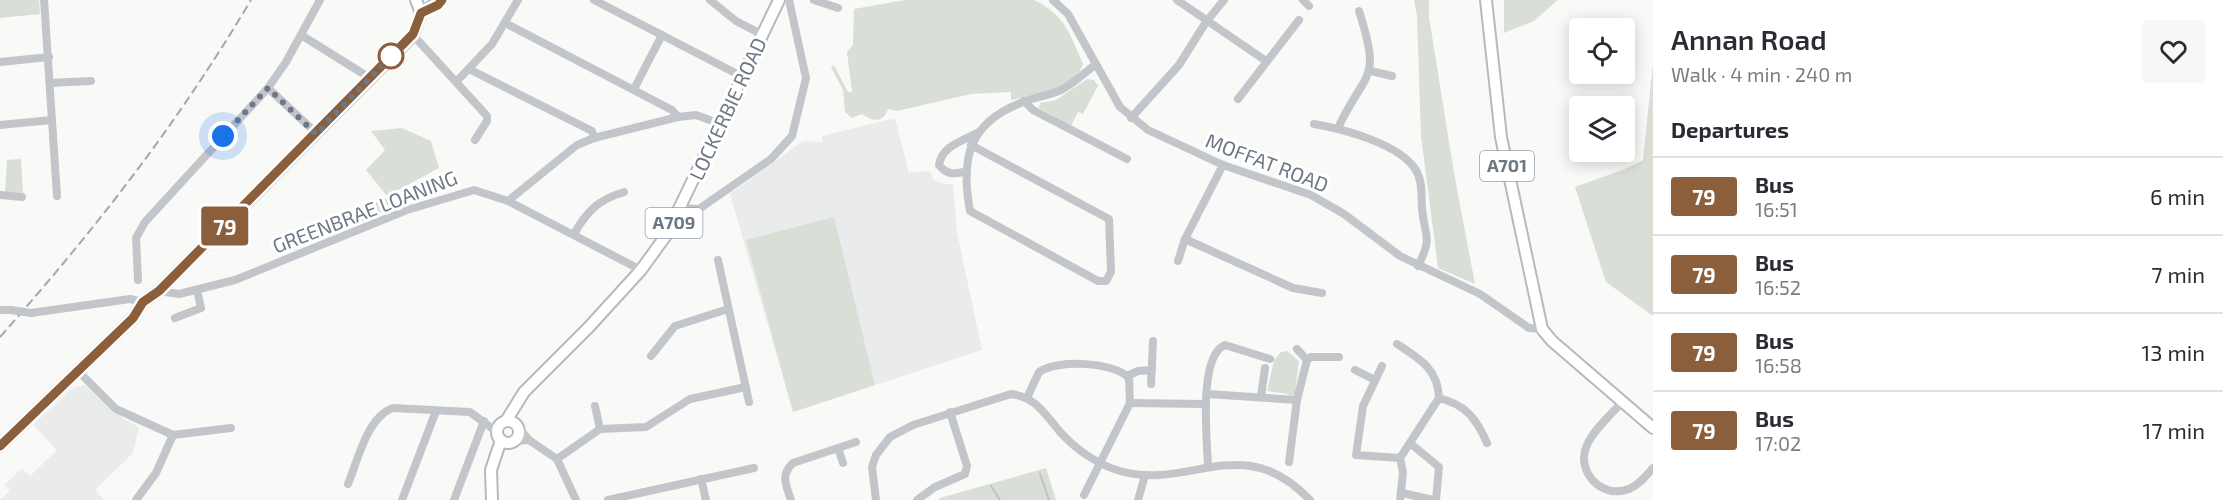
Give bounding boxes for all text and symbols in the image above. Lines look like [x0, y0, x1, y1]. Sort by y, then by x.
map controls [1569, 18, 1635, 162]
button: locate [1569, 18, 1635, 84]
button: heart [2142, 20, 2205, 83]
text: Annan Road [1671, 22, 1827, 56]
street label: LOCKERBIE ROAD [684, 33, 771, 184]
unlabelled marker [378, 43, 404, 69]
text: Walk · 4 min · 240 m [1671, 62, 1852, 86]
button: layers [1569, 96, 1635, 162]
text: Departures [1671, 116, 1789, 142]
your location [208, 121, 238, 151]
street label: MOFFAT ROAD [1203, 128, 1332, 197]
road number: A701 [1480, 151, 1534, 181]
street label: GREENBRAE LOANING [269, 165, 460, 257]
text: Bus [1755, 171, 1794, 197]
text: 6 min [2150, 183, 2205, 209]
text: 79 [1692, 184, 1716, 209]
text: 16:51 [1755, 197, 1798, 221]
line badge: 79 [198, 206, 252, 246]
road number: A709 [646, 208, 702, 238]
text: 79 [213, 214, 237, 239]
text: Bus [1755, 249, 1794, 275]
text: 7 min [2151, 261, 2205, 287]
text: 79 [1692, 262, 1716, 287]
text: 16:52 [1755, 275, 1801, 299]
text: Bus [1755, 327, 1794, 353]
text: 13 min [2142, 339, 2205, 365]
text: 79 [1692, 340, 1716, 365]
text: 16:58 [1755, 353, 1802, 377]
text: Bus [1755, 405, 1794, 431]
text: 17 min [2143, 417, 2205, 443]
text: 79 [1692, 418, 1716, 443]
text: 17:02 [1755, 431, 1801, 455]

